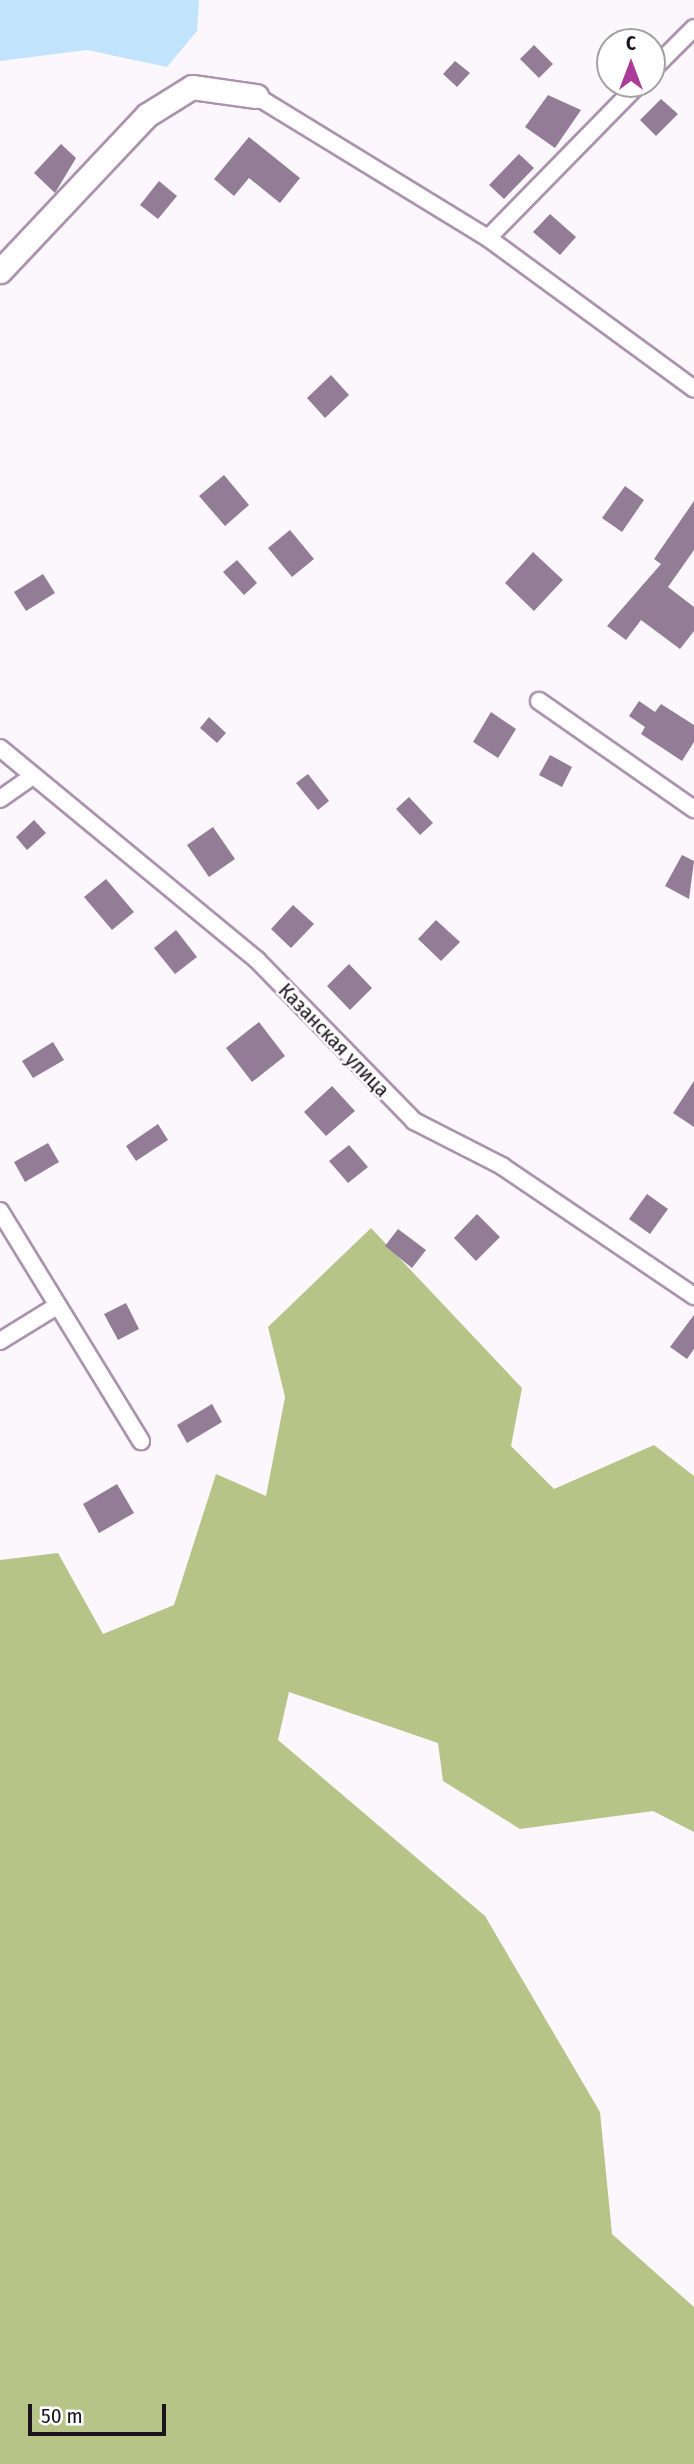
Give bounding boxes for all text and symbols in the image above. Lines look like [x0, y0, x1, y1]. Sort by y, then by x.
north arrow [596, 28, 666, 98]
text: С [626, 32, 636, 55]
street label: Казанская улица [273, 978, 395, 1102]
scale bar [32, 2390, 170, 2434]
text: 50 m [41, 2403, 83, 2429]

